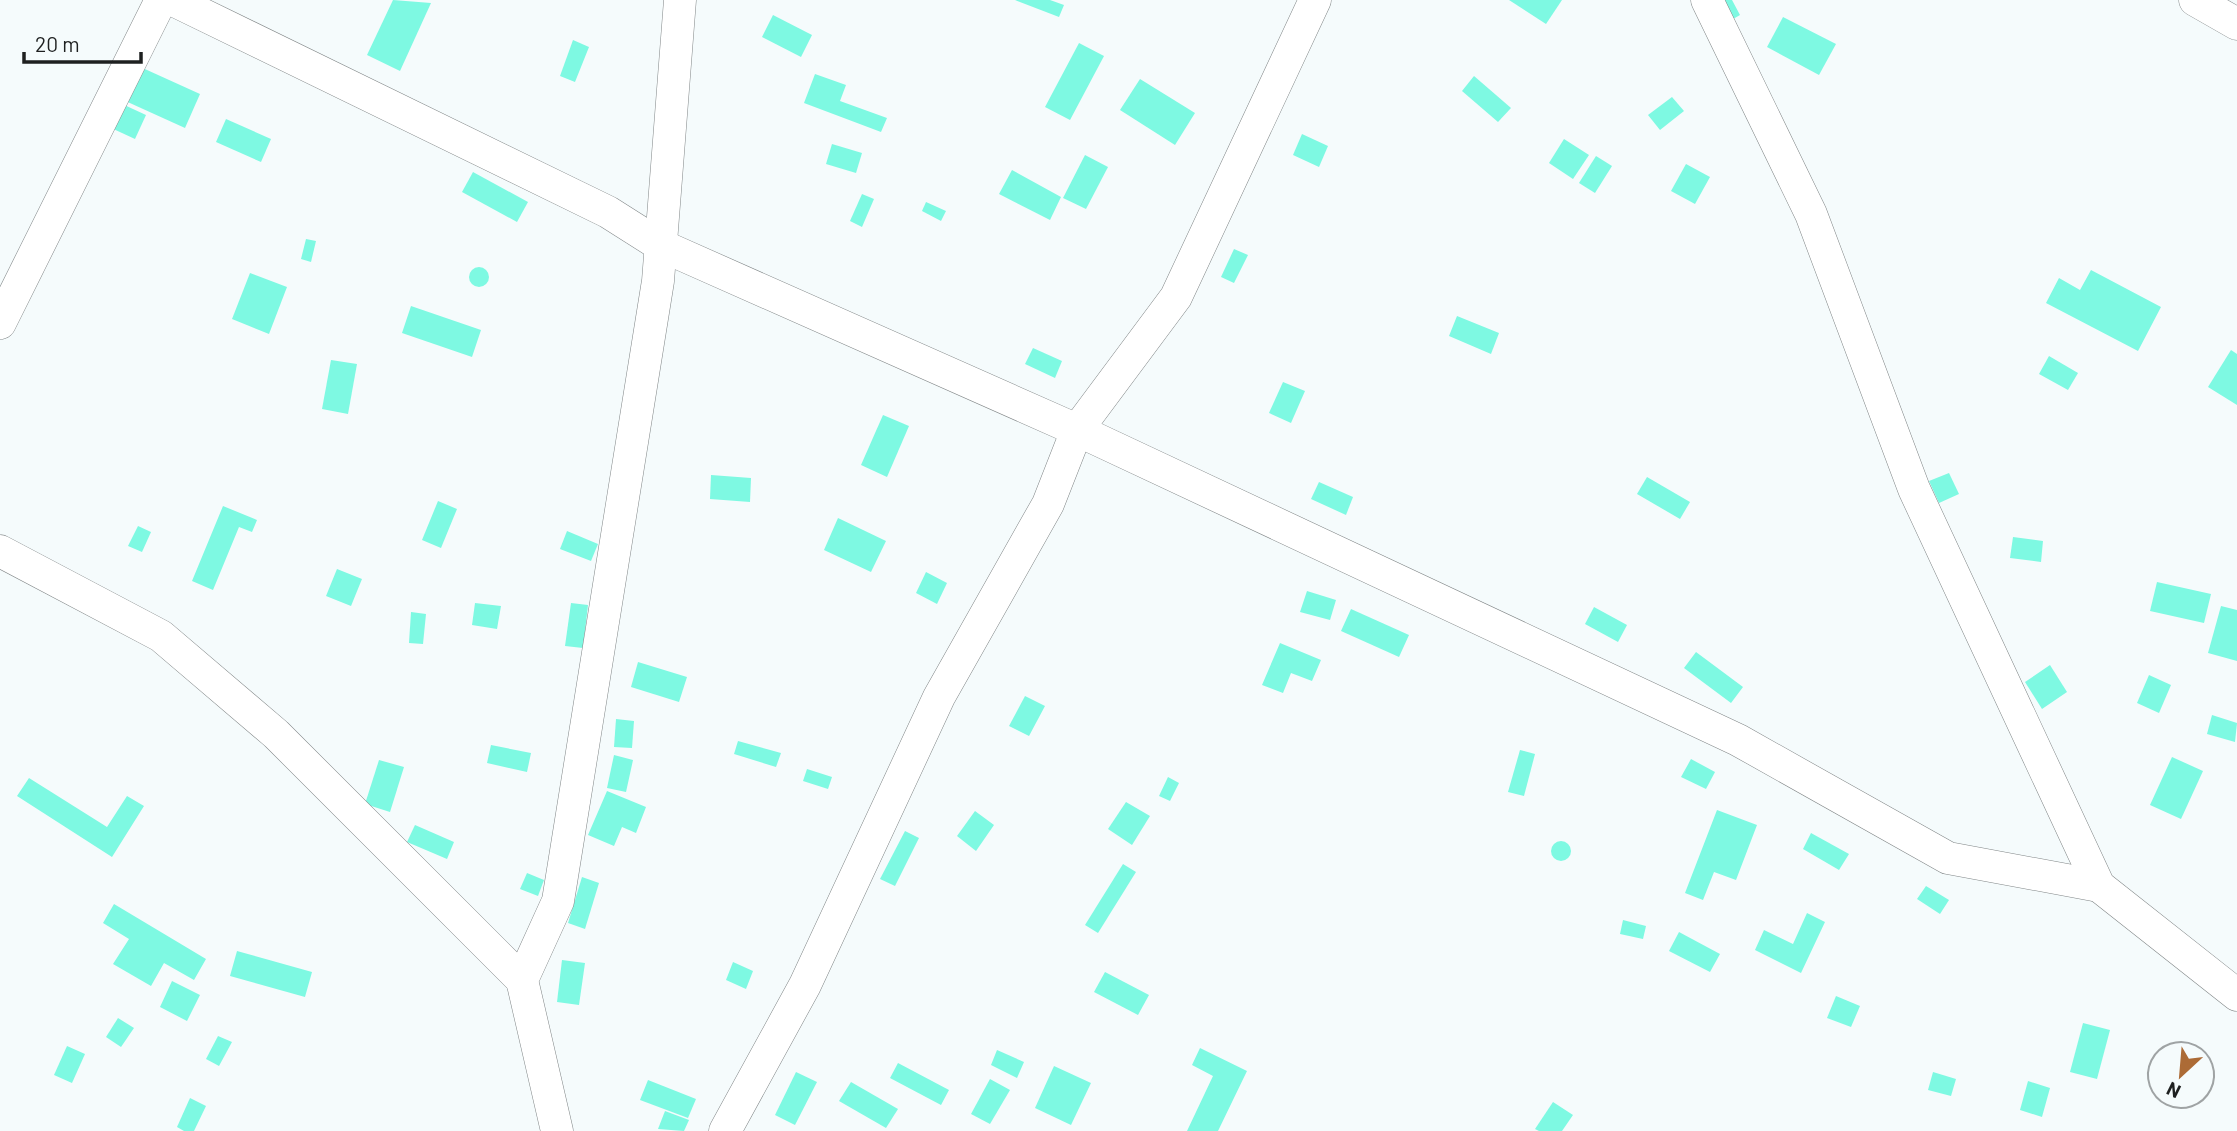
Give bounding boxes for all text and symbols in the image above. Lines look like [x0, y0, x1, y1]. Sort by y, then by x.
scale bar [24, 21, 142, 65]
text: 20 m [35, 31, 80, 56]
north arrow [2146, 1040, 2216, 1110]
text: N [2163, 1078, 2184, 1104]

